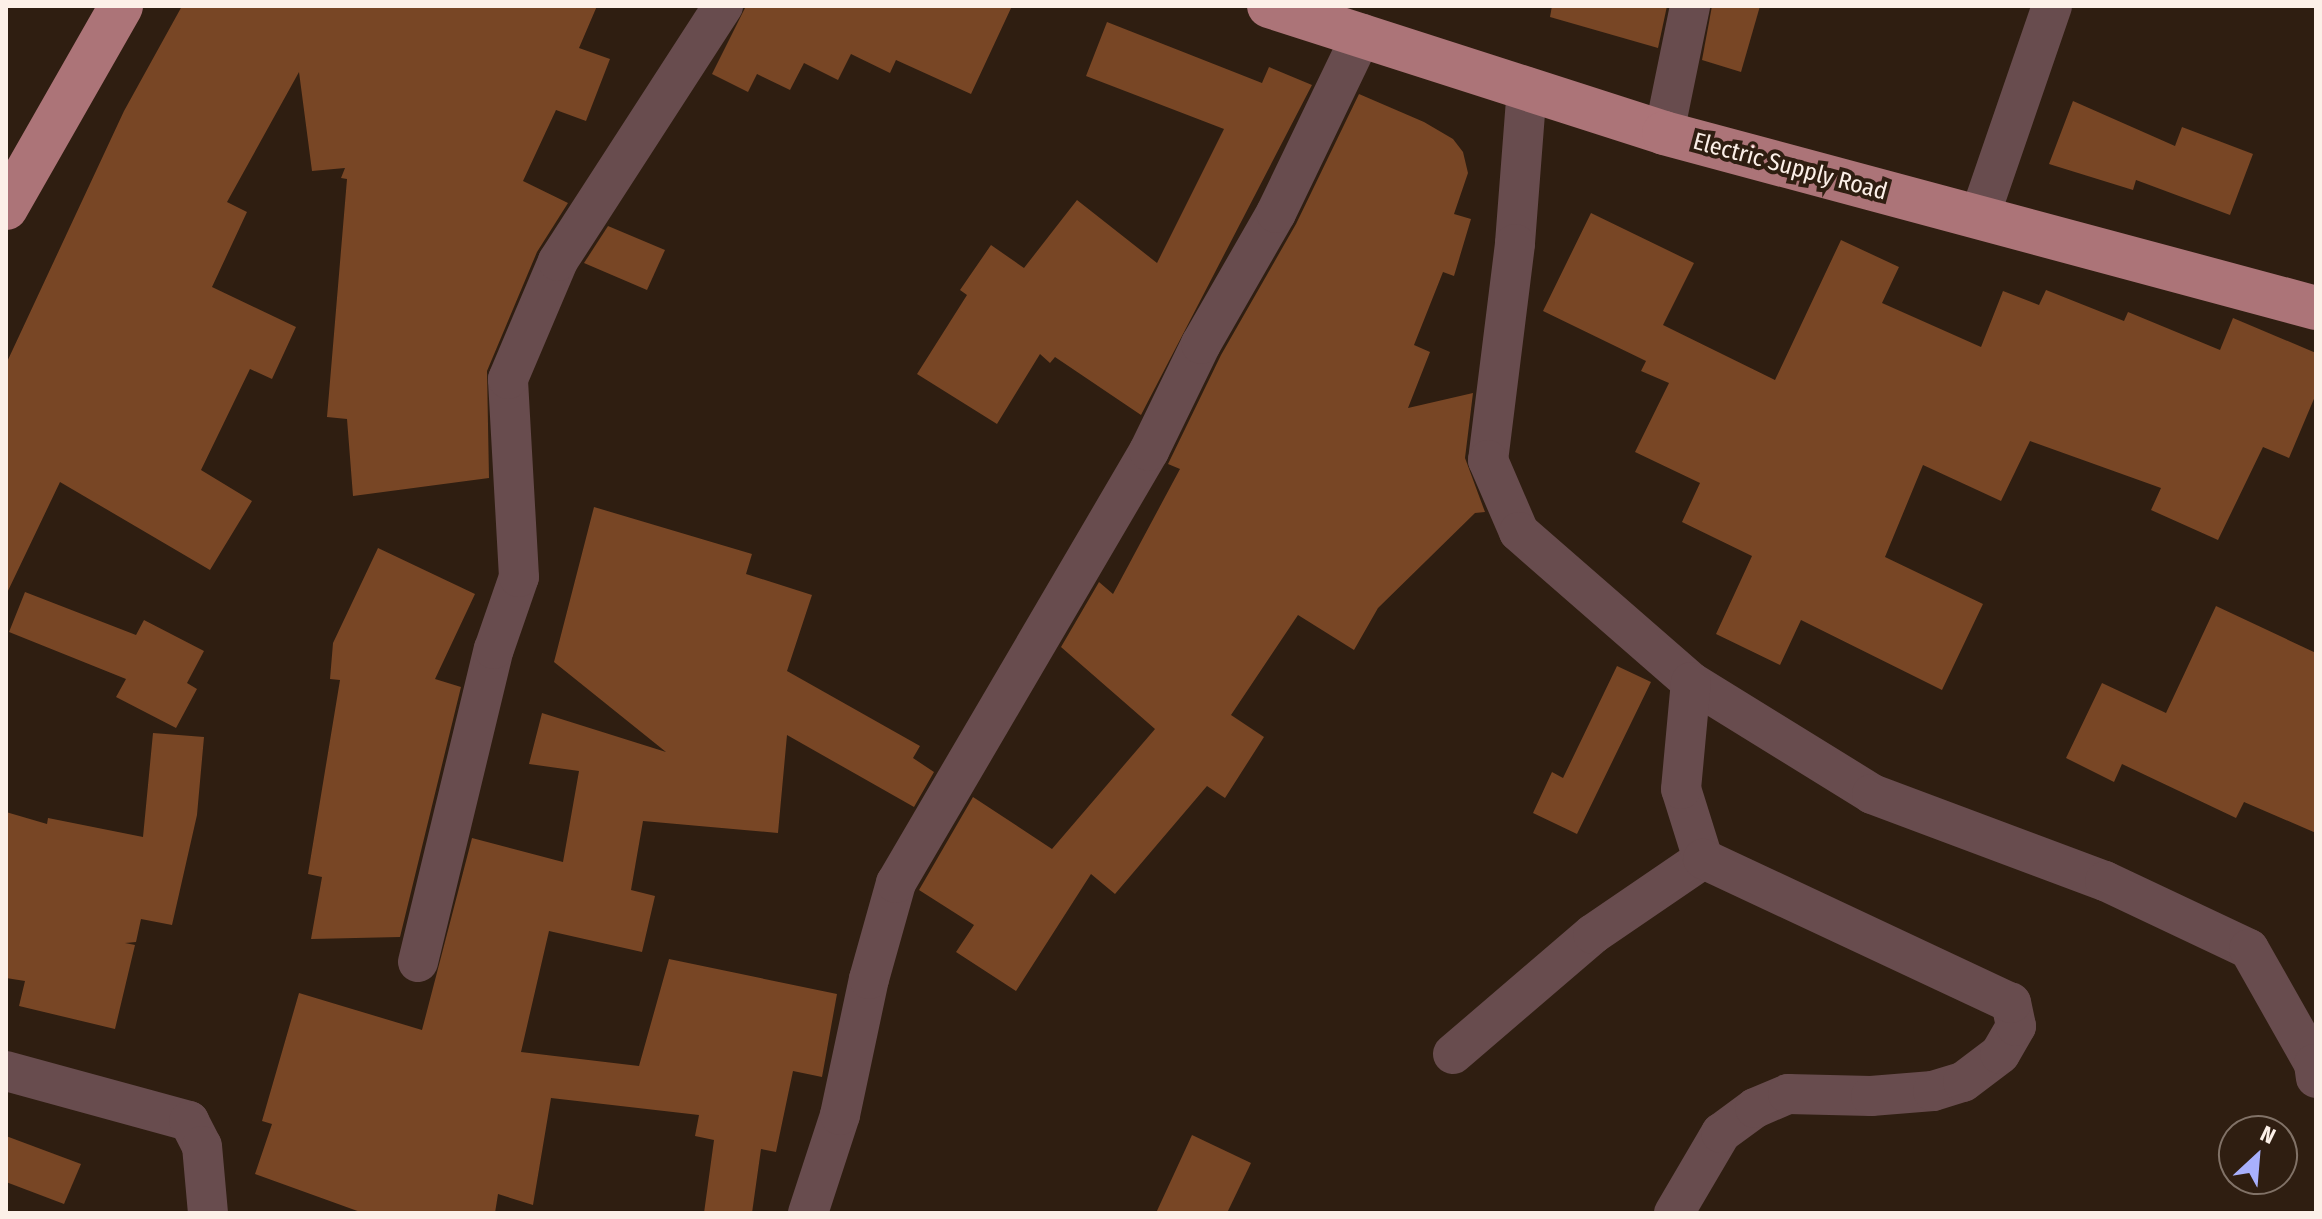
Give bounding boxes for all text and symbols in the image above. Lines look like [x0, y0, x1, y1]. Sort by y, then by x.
street label: Electric Supply Road [1690, 127, 1890, 207]
north arrow [2218, 1115, 2298, 1195]
text: N [2256, 1120, 2280, 1150]

